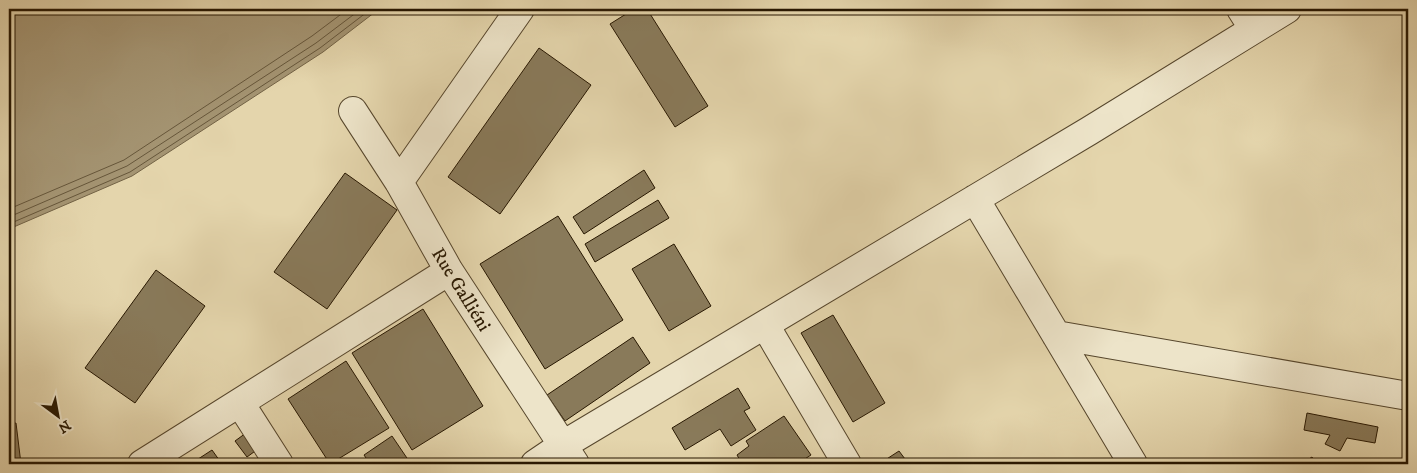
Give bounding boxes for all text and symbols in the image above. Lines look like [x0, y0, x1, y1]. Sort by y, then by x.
street label: Rue Galliéni [426, 244, 495, 336]
north arrow [32, 390, 82, 440]
text: N [54, 415, 74, 437]

